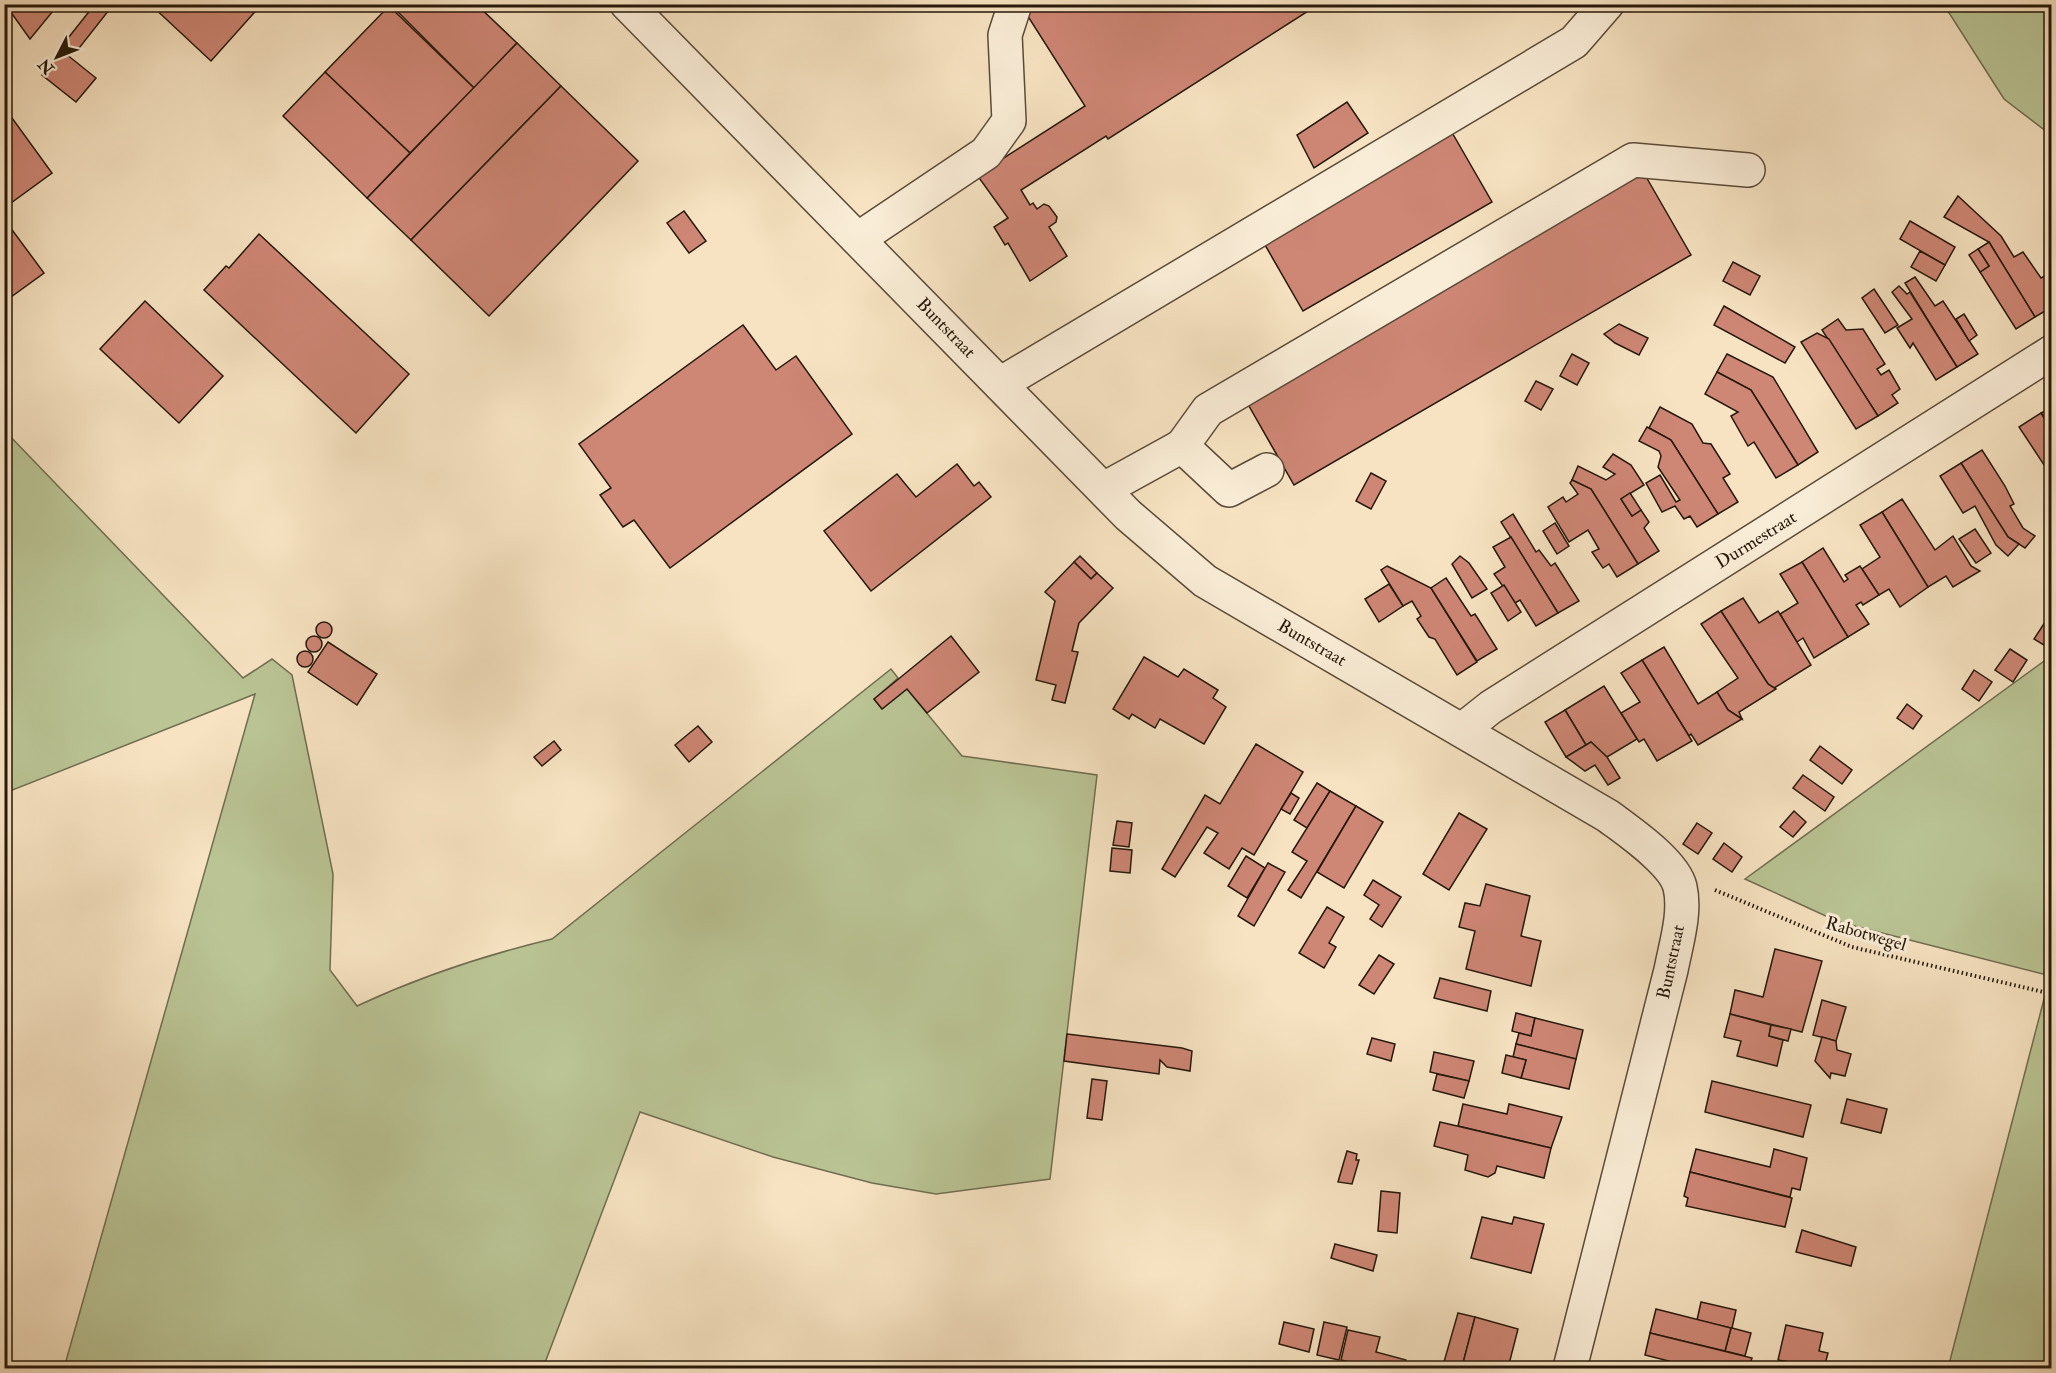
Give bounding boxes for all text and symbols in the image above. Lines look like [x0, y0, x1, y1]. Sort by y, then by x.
north arrow [27, 27, 87, 87]
text: N [34, 54, 59, 79]
street label: Buntstraat [912, 293, 981, 363]
street label: Durmestraat [1711, 506, 1801, 574]
street label: Buntstraat [1274, 614, 1351, 672]
street label: Rabotwegel [1823, 911, 1909, 957]
street label: Buntstraat [1652, 923, 1690, 1001]

